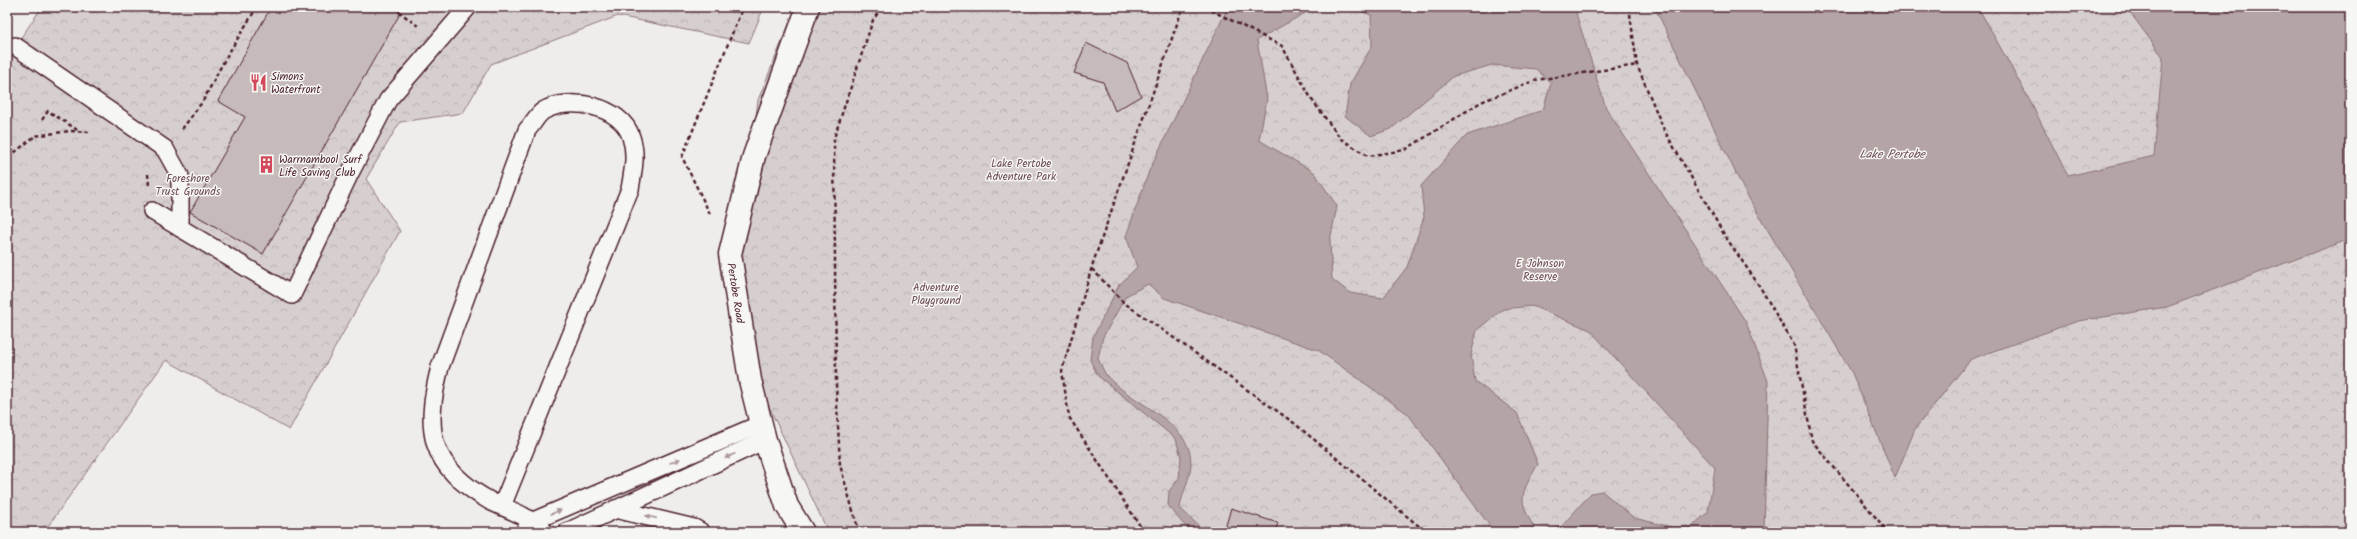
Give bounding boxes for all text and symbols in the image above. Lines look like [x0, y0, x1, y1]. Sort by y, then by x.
place label: Simons Waterfront [271, 68, 321, 99]
restaurant icon: Simons Waterfront [248, 72, 268, 92]
water label: Lake Pertobe [1859, 145, 1926, 164]
place label: Warrnambool Surf Life Saving Club [279, 151, 363, 182]
building icon: Warrnambool Surf Life Saving Club [256, 155, 276, 175]
park label: Lake Pertobe Adventure Park [986, 155, 1057, 186]
park label: Foreshore Trust Grounds [156, 170, 221, 201]
park label: E Johnson Reserve [1516, 255, 1564, 286]
street label: Pertobe Road [721, 262, 749, 325]
park label: Adventure Playground [911, 279, 961, 310]
one-way arrow [724, 453, 736, 459]
one-way arrow [670, 458, 681, 464]
one-way arrow [550, 508, 562, 514]
one-way arrow [644, 514, 657, 520]

